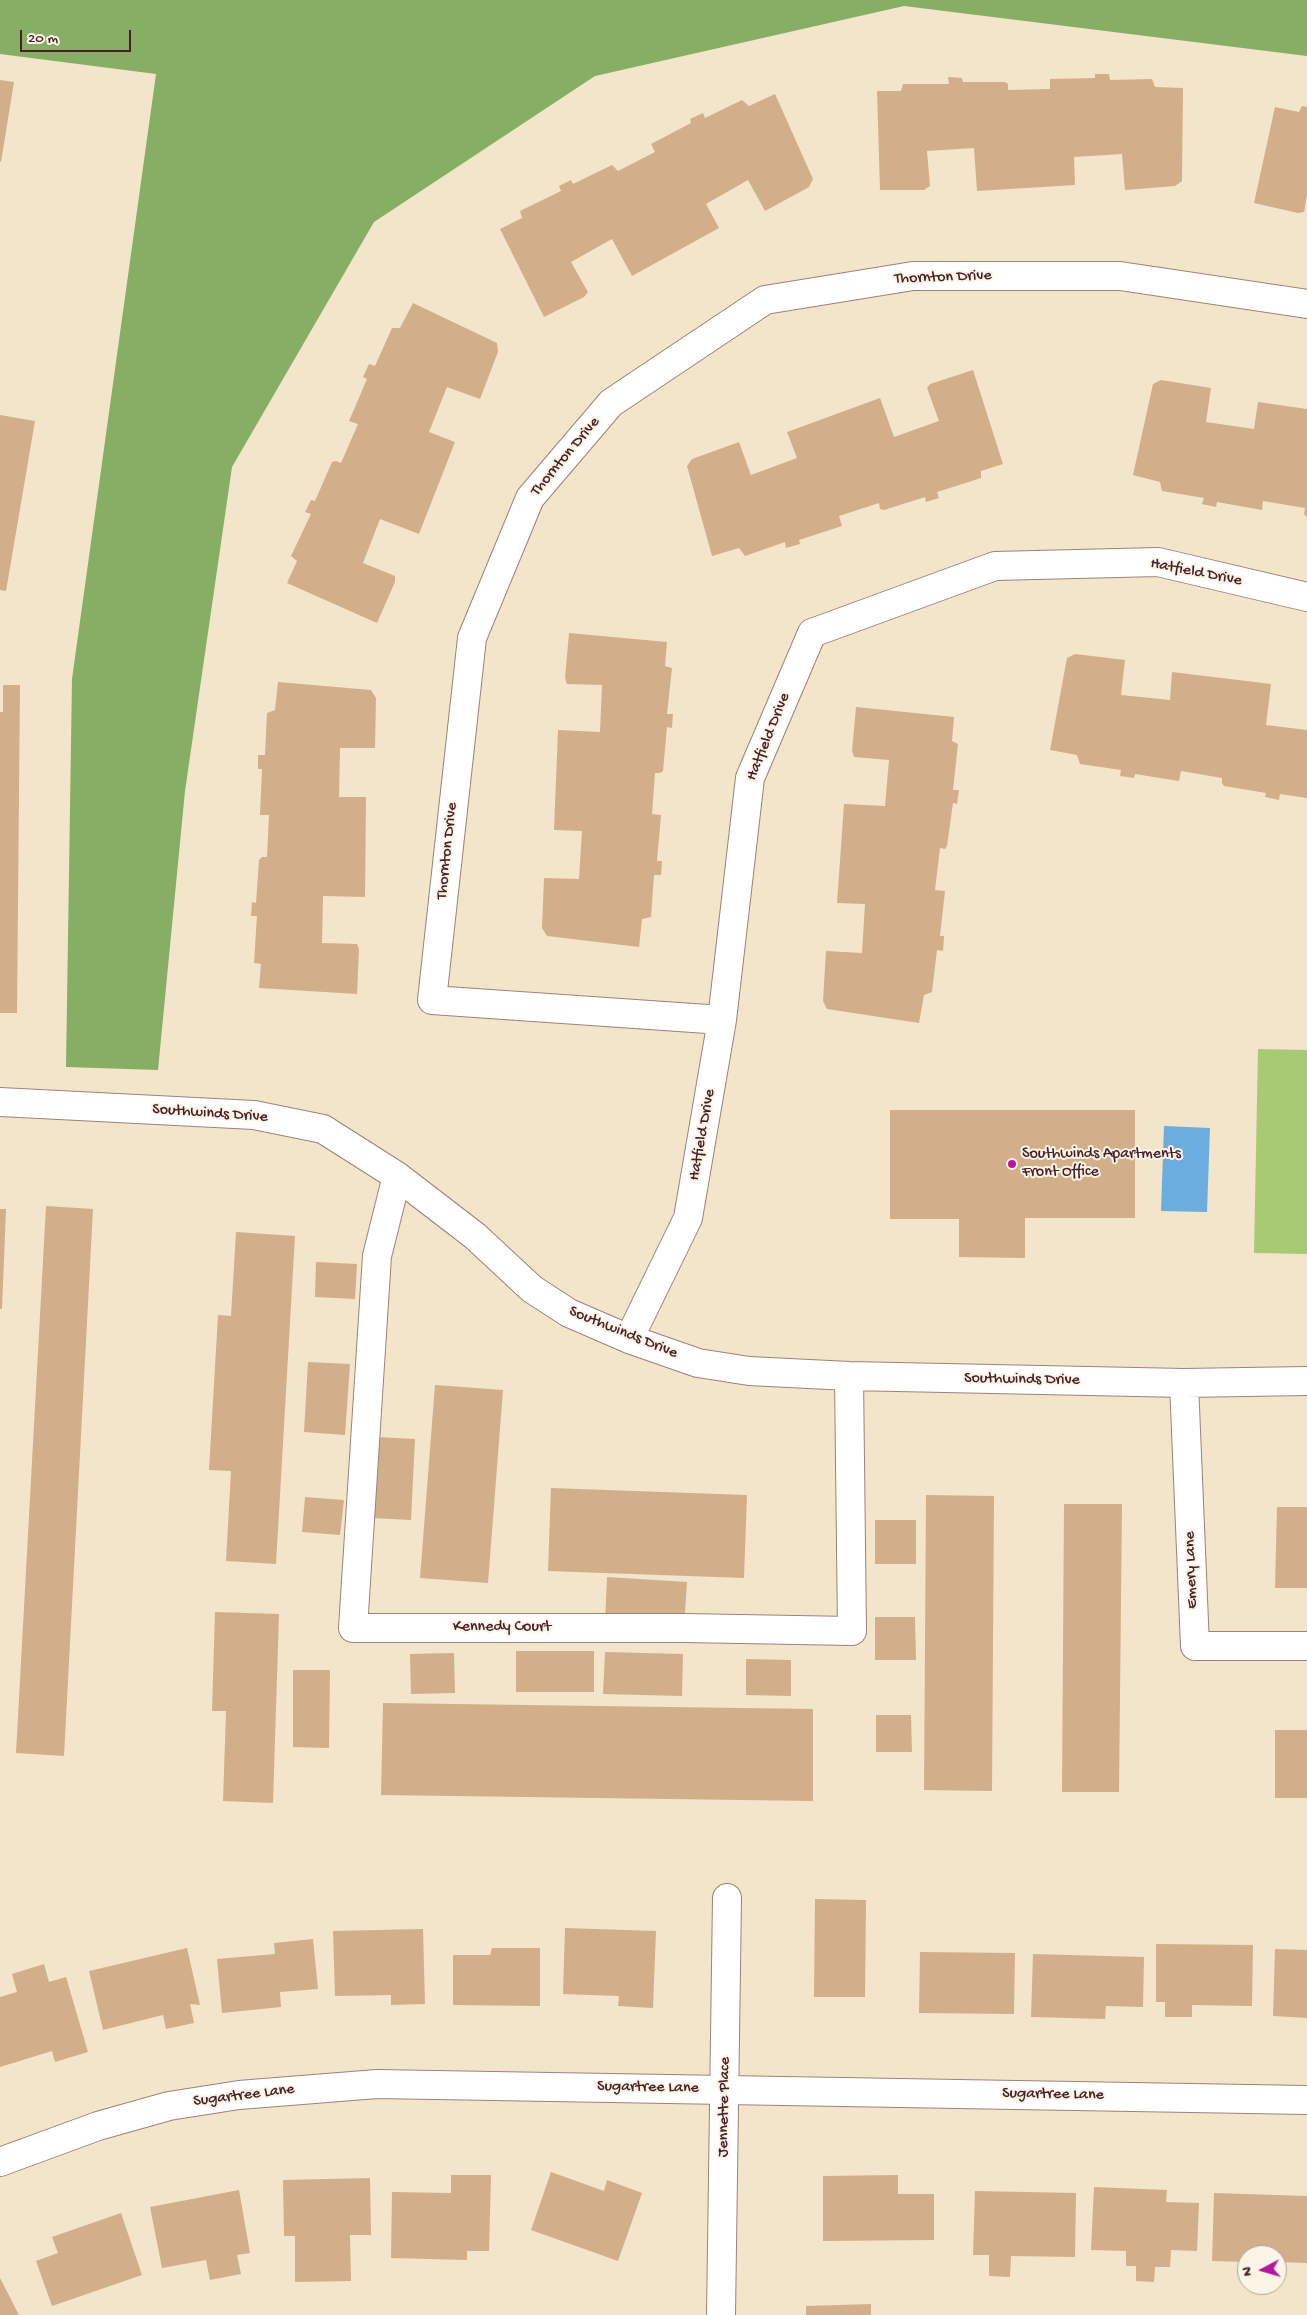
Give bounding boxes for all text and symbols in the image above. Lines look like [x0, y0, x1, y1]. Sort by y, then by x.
scale bar [22, 20, 134, 52]
text: 20 m [28, 30, 58, 48]
street label: Thornton Drive [894, 267, 992, 289]
street label: Thornton Drive [527, 414, 605, 500]
street label: Hatfield Drive [1149, 555, 1243, 591]
street label: Hatfield Drive [743, 690, 795, 784]
street label: Thornton Drive [433, 802, 463, 900]
street label: Hatfield Drive [685, 1088, 721, 1182]
street label: Southwinds Drive [152, 1100, 268, 1128]
place label: Southwinds Apartments Front Office [1022, 1145, 1181, 1183]
marker: Southwinds Apartments Front Office [1006, 1158, 1018, 1170]
street label: Southwinds Drive [566, 1302, 680, 1364]
street label: Southwinds Drive [964, 1369, 1080, 1391]
street label: Emery Lane [1181, 1531, 1203, 1609]
street label: Kennedy Court [453, 1618, 551, 1638]
street label: Jennette Place [715, 2057, 735, 2157]
street label: Sugartree Lane [597, 2078, 699, 2098]
street label: Sugartree Lane [192, 2080, 296, 2112]
street label: Sugartree Lane [1002, 2085, 1104, 2105]
north arrow [1237, 2245, 1287, 2295]
text: N [1239, 2266, 1257, 2277]

